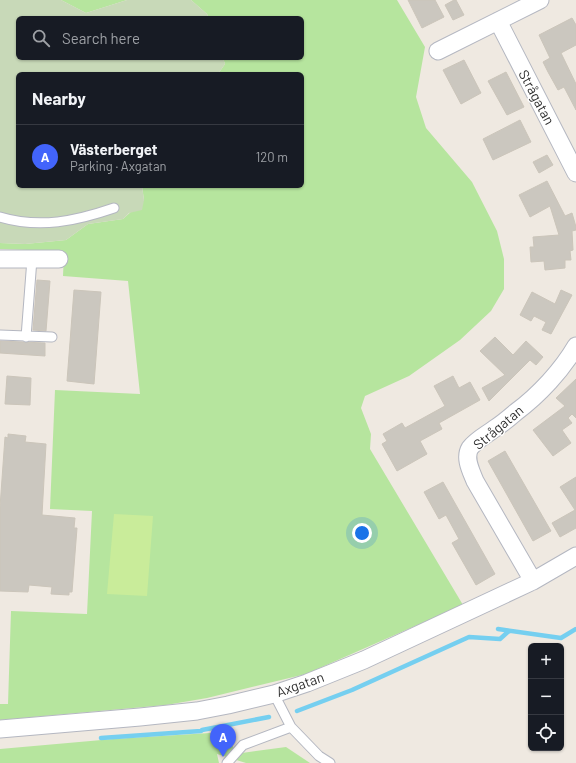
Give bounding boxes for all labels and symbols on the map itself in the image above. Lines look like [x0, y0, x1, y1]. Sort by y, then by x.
street label: Strågatan [515, 67, 559, 127]
street label: Strågatan [470, 401, 526, 453]
your location [352, 523, 372, 543]
street label: Axgatan [274, 668, 326, 700]
pin: A [210, 724, 236, 757]

